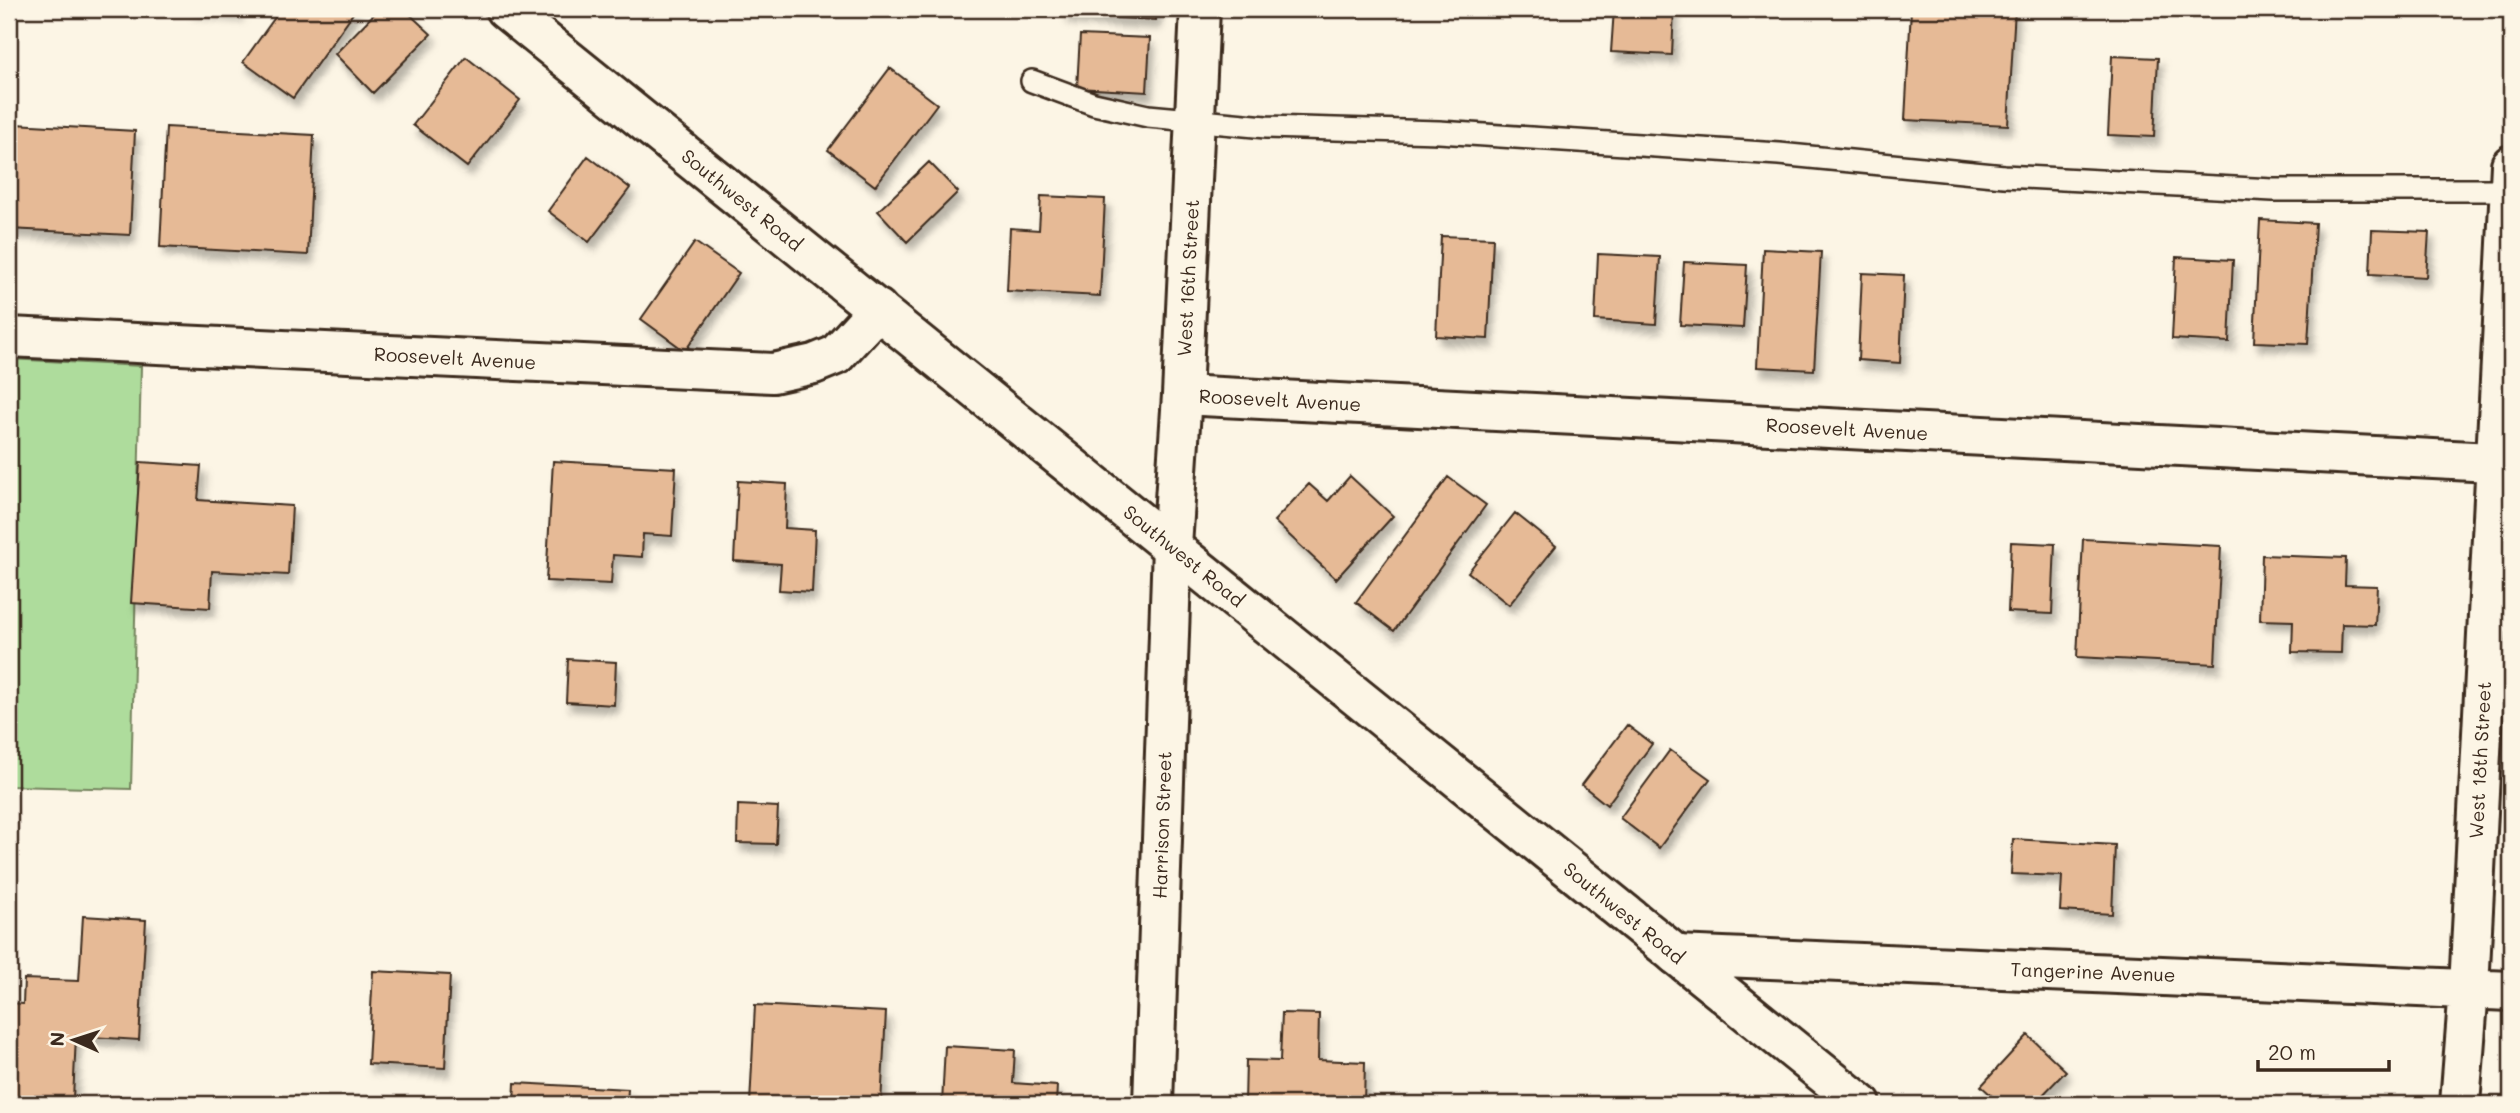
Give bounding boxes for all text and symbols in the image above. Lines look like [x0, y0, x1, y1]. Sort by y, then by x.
street label: Southwest Road [677, 143, 808, 256]
street label: West 16th Street [1171, 199, 1204, 357]
street label: Roosevelt Avenue [373, 341, 537, 374]
street label: Roosevelt Avenue [1198, 383, 1362, 416]
street label: Roosevelt Avenue [1765, 412, 1929, 445]
street label: Southwest Road [1119, 499, 1250, 612]
street label: West 18th Street [2463, 681, 2496, 839]
street label: Harrison Street [1146, 751, 1177, 899]
street label: Southwest Road [1559, 856, 1690, 969]
street label: Tangerine Avenue [2010, 956, 2176, 987]
north arrow [38, 1004, 108, 1074]
scale bar [2258, 1029, 2389, 1073]
text: N [44, 1031, 69, 1047]
text: 20 m [2268, 1038, 2316, 1065]

